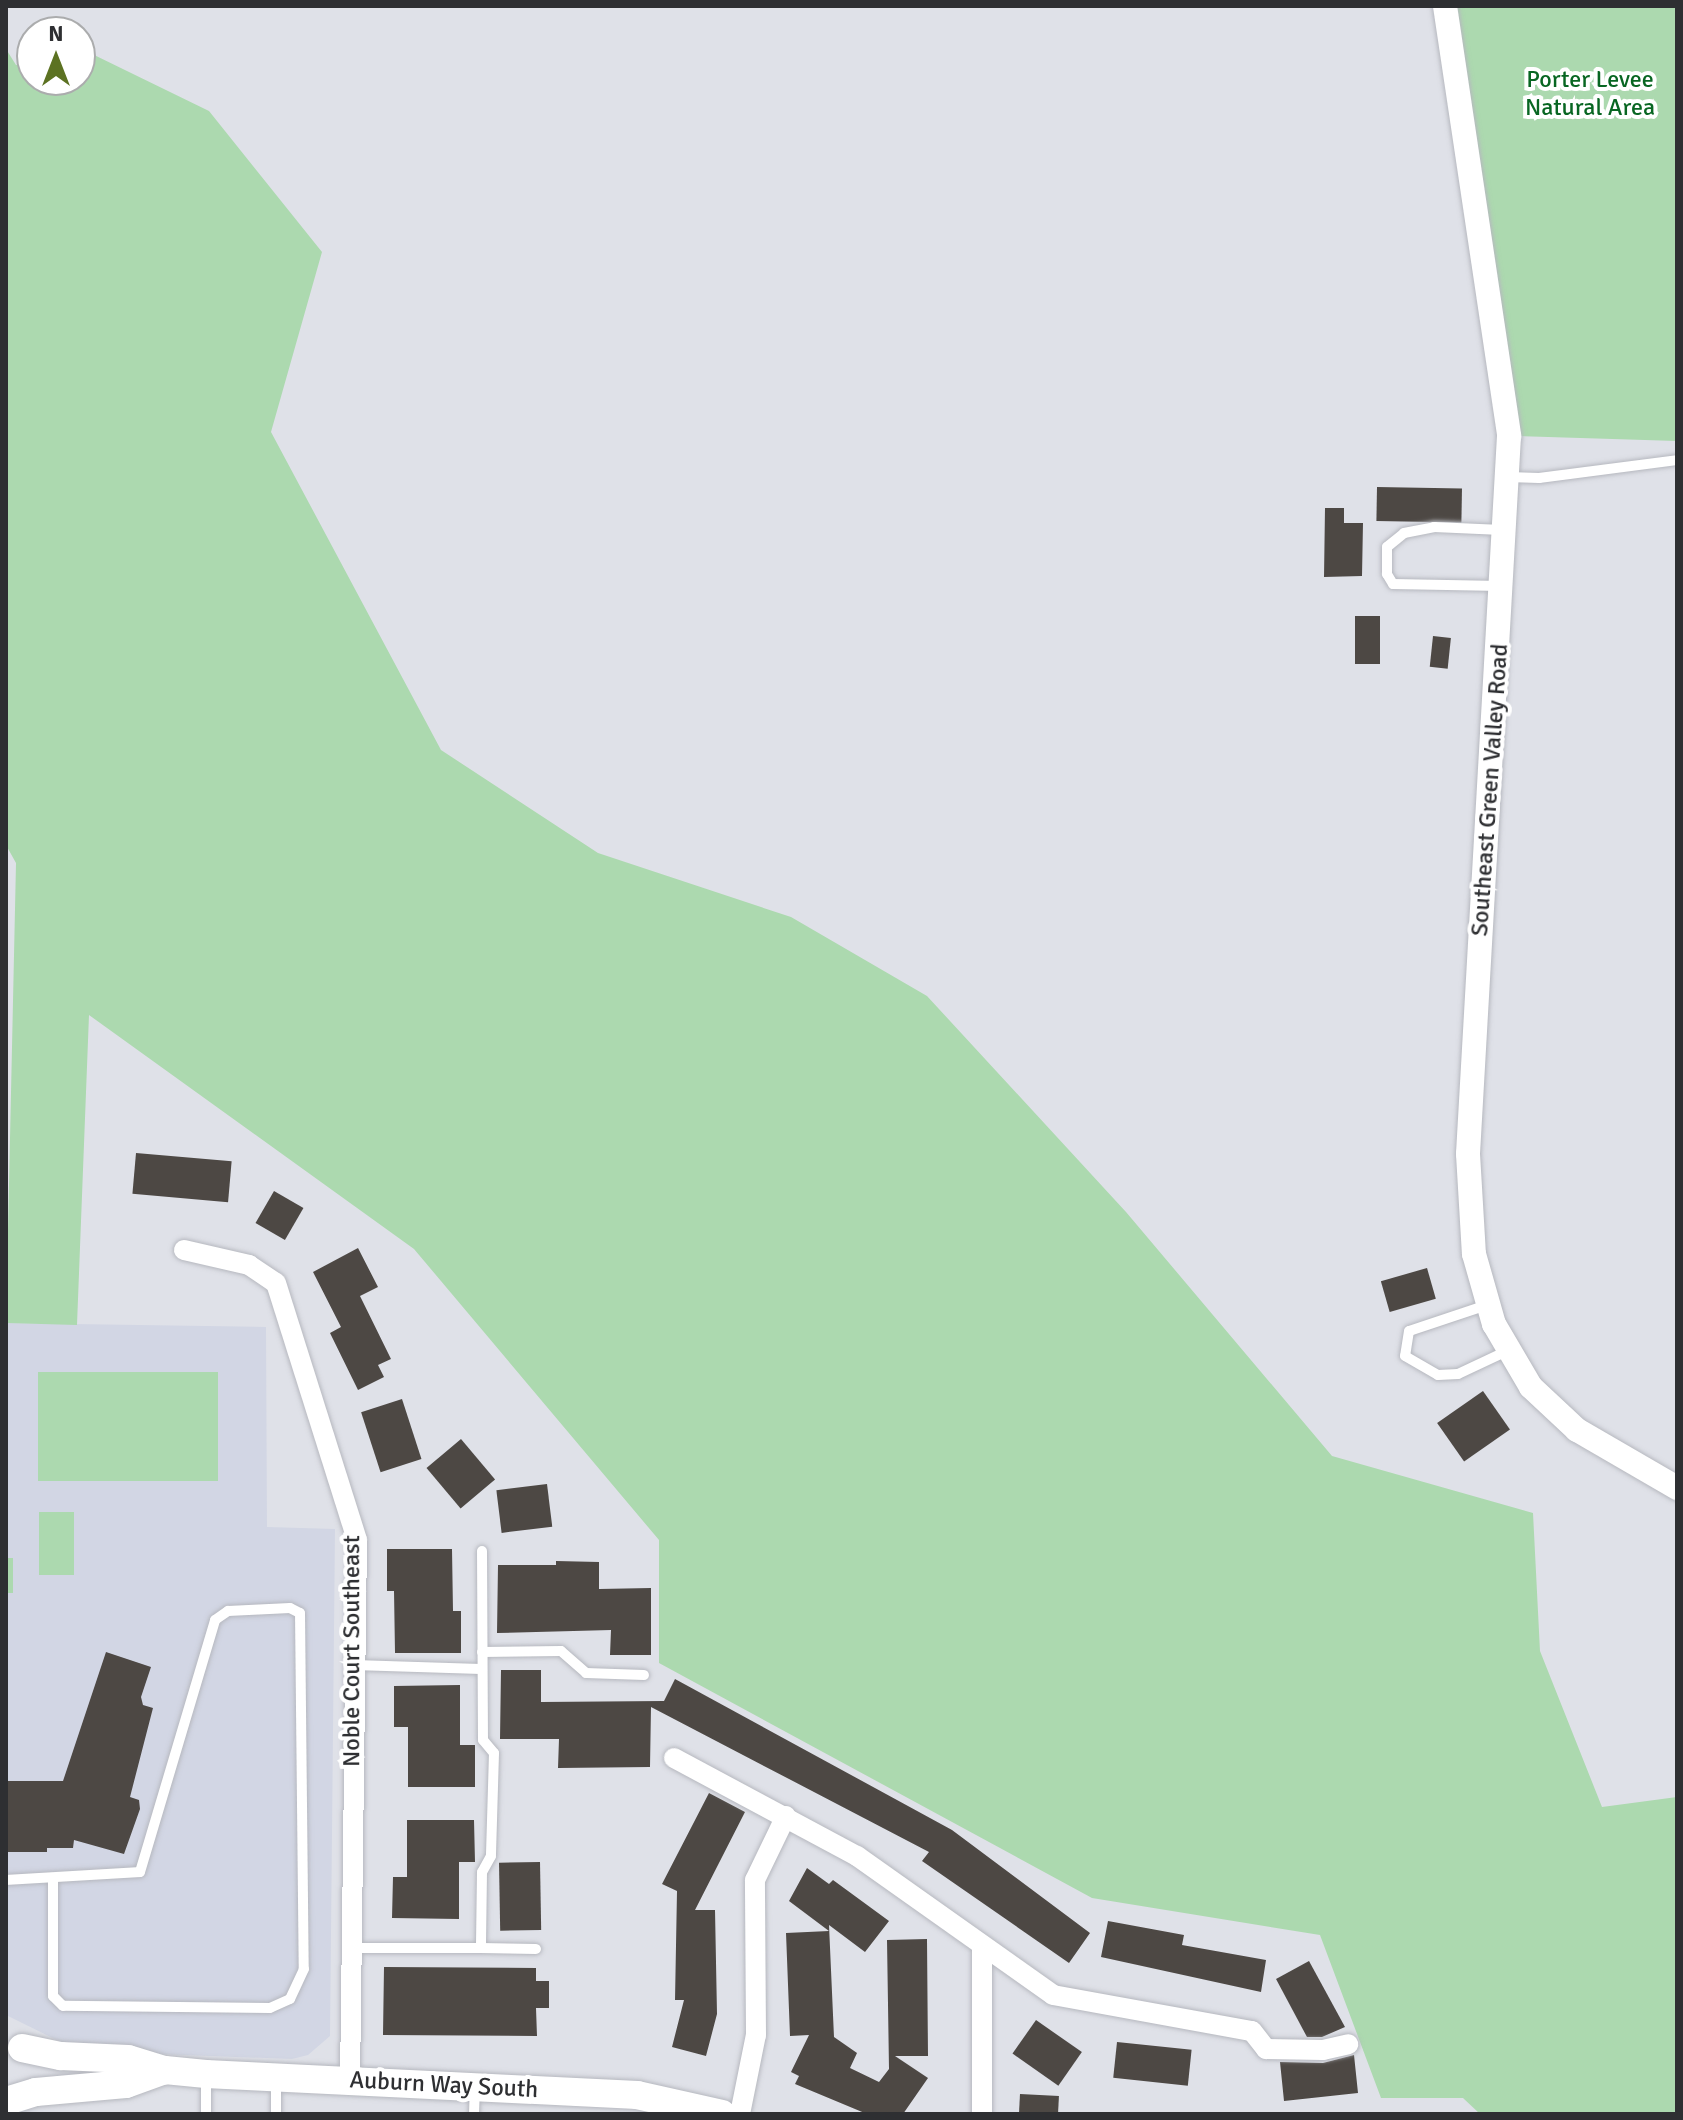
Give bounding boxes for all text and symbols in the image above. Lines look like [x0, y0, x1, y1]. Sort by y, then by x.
north arrow [16, 16, 96, 96]
text: N [48, 20, 64, 47]
park label: Porter Levee Natural Area [1525, 66, 1655, 122]
street label: Southeast Green Valley Road [1465, 643, 1515, 937]
street label: Noble Court Southeast [338, 1535, 366, 1767]
street label: Auburn Way South [349, 2066, 539, 2104]

